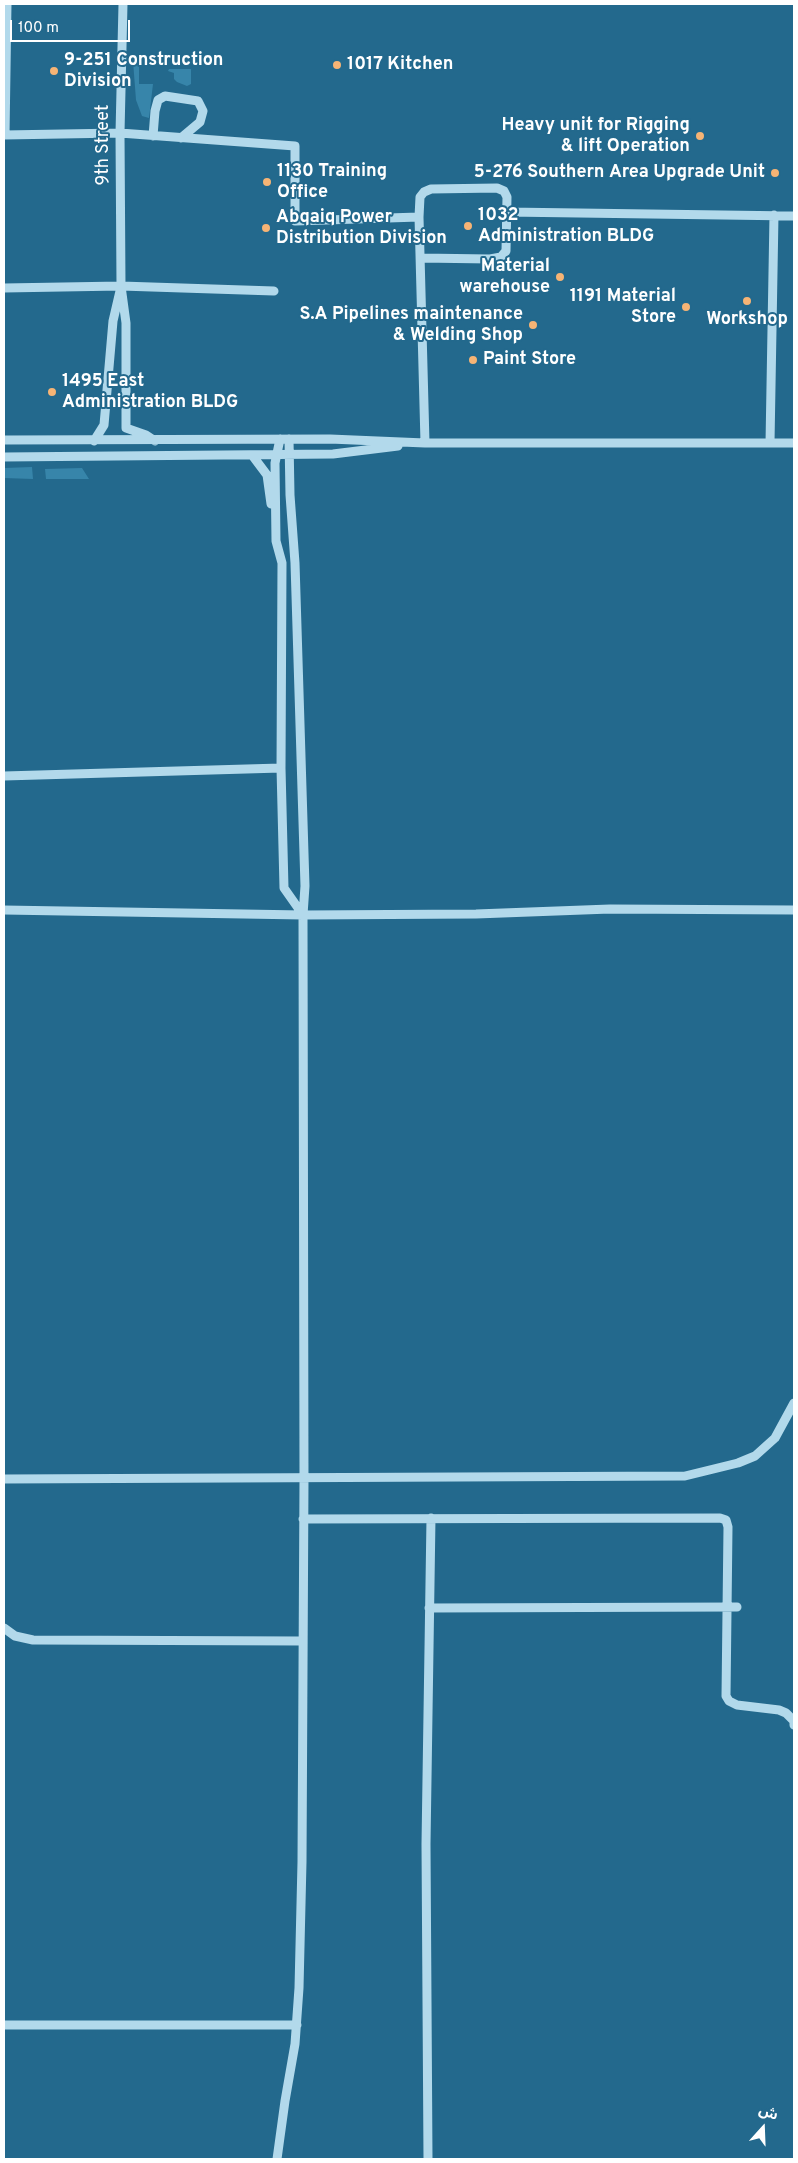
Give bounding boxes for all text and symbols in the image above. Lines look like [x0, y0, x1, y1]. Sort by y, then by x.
scale bar [12, 10, 132, 42]
text: 100 m [18, 19, 59, 38]
place label: 9-251 Construction Division [64, 50, 223, 92]
place label: 1017 Kitchen [347, 54, 453, 76]
marker: 1017 Kitchen [331, 59, 343, 71]
marker: 9-251 Construction Division [48, 65, 60, 77]
street label: 9th Street [93, 104, 115, 186]
place label: Heavy unit for Rigging & lift Operation [501, 115, 690, 158]
marker: Heavy unit for Rigging & lift Operation [694, 130, 706, 142]
place label: 1130 Training Office [277, 161, 387, 203]
place label: 5-276 Southern Area Upgrade Unit [474, 162, 765, 184]
marker: 5-276 Southern Area Upgrade Unit [769, 167, 781, 179]
marker: 1130 Training Office [261, 176, 273, 188]
place label: 1032 Administration BLDG [478, 205, 654, 248]
place label: Abqaiq Power Distribution Division [276, 207, 447, 250]
marker: 1032 Administration BLDG [462, 220, 474, 232]
marker: Abqaiq Power Distribution Division [260, 222, 272, 234]
place label: Material warehouse [459, 256, 550, 298]
marker: Material warehouse [554, 271, 566, 283]
place label: 1191 Material Store [570, 286, 676, 328]
marker: Workshop [741, 295, 753, 307]
marker: 1191 Material Store [680, 301, 692, 313]
place label: S.A Pipelines maintenance & Welding Shop [299, 304, 523, 346]
place label: Workshop [706, 309, 788, 331]
marker: S.A Pipelines maintenance & Welding Shop [527, 319, 539, 331]
place label: Paint Store [483, 349, 576, 371]
marker: Paint Store [467, 354, 479, 366]
place label: 1495 East Administration BLDG [62, 371, 238, 414]
marker: 1495 East Administration BLDG [46, 386, 58, 398]
text: ش [756, 2102, 780, 2125]
north arrow [738, 2103, 788, 2153]

